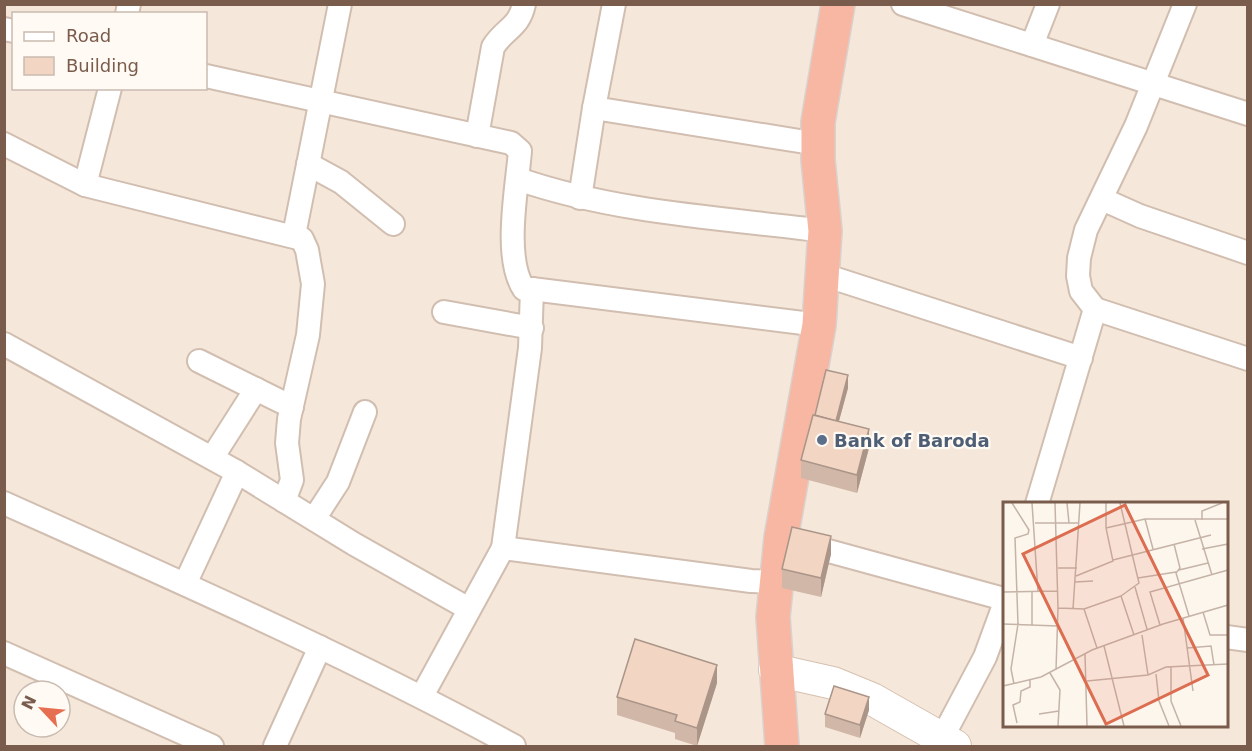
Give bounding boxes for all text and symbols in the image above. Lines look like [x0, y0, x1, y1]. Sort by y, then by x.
legend [12, 12, 207, 90]
text: Road [66, 25, 111, 46]
text: Building [66, 55, 139, 76]
place label: Bank of Baroda [834, 430, 990, 451]
marker: Bank of Baroda [815, 433, 829, 447]
inset map [1003, 502, 1228, 727]
north arrow [12, 679, 72, 739]
text: N [17, 692, 40, 713]

